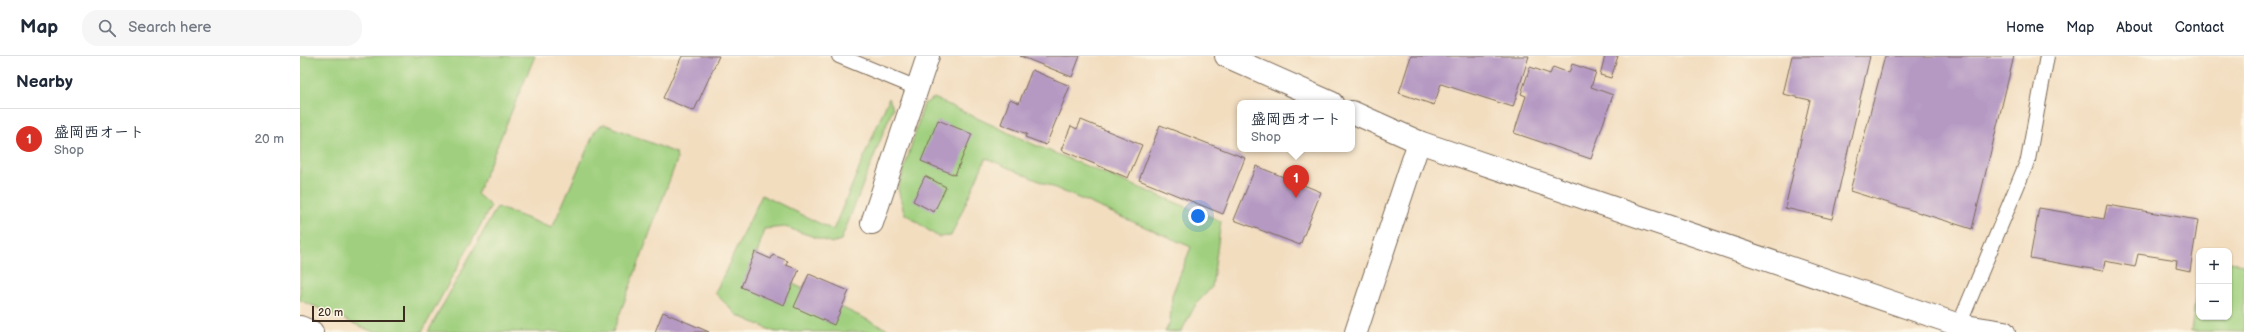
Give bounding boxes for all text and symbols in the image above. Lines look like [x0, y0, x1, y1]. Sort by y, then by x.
search box [82, 10, 362, 46]
text: Map [20, 16, 58, 39]
icon: search [96, 17, 118, 39]
text: Search here [128, 18, 211, 37]
text: Home [2006, 19, 2044, 36]
text: Map [2066, 19, 2094, 36]
text: About [2116, 19, 2153, 36]
text: Contact [2175, 19, 2224, 36]
text: Nearby [16, 72, 73, 92]
popup [1237, 100, 1355, 152]
text: 盛岡西オート [1251, 110, 1341, 129]
text: 盛岡西オート [54, 123, 144, 142]
text: Shop [1251, 129, 1281, 145]
text: 1 [26, 131, 32, 147]
text: 20 m [254, 131, 284, 147]
text: Shop [54, 142, 84, 158]
pin: 1 [1283, 165, 1309, 198]
your location [1188, 206, 1208, 226]
map controls [2196, 248, 2232, 320]
button: + [2196, 248, 2232, 284]
button: − [2196, 284, 2232, 320]
scale bar [312, 304, 405, 323]
text: 20 m [318, 306, 343, 319]

